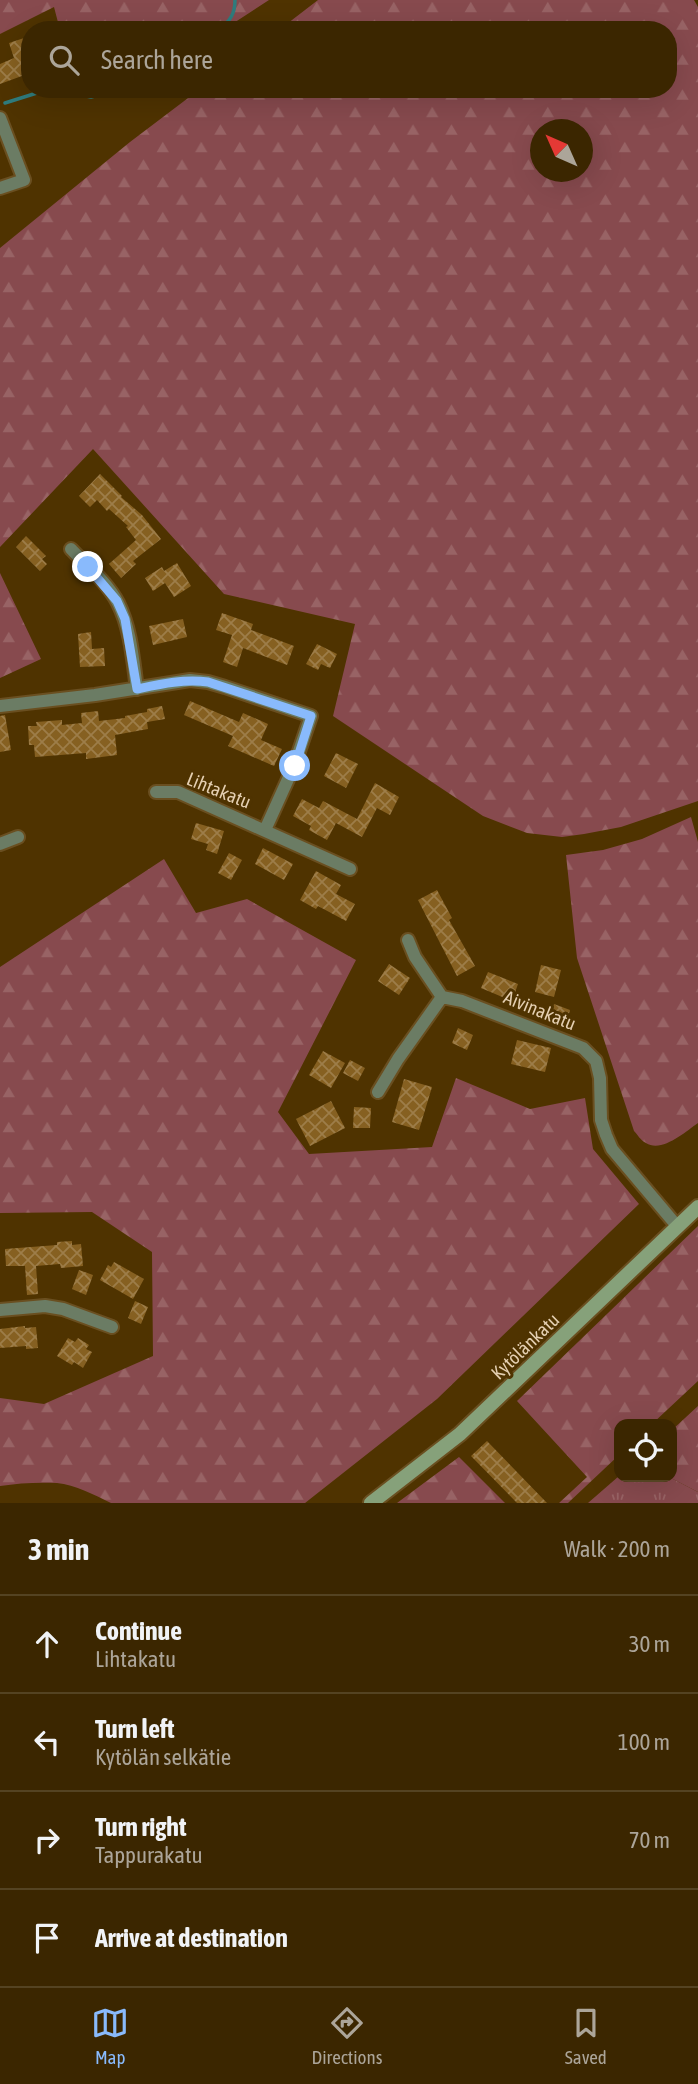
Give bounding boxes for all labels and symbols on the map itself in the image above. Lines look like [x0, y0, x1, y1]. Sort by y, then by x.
north arrow [530, 119, 593, 182]
route end [72, 551, 103, 582]
route start [279, 750, 310, 781]
street label: Lihtakatu [184, 767, 254, 813]
street label: Aivinakatu [501, 986, 579, 1034]
street label: Kytölänkatu [487, 1308, 563, 1384]

